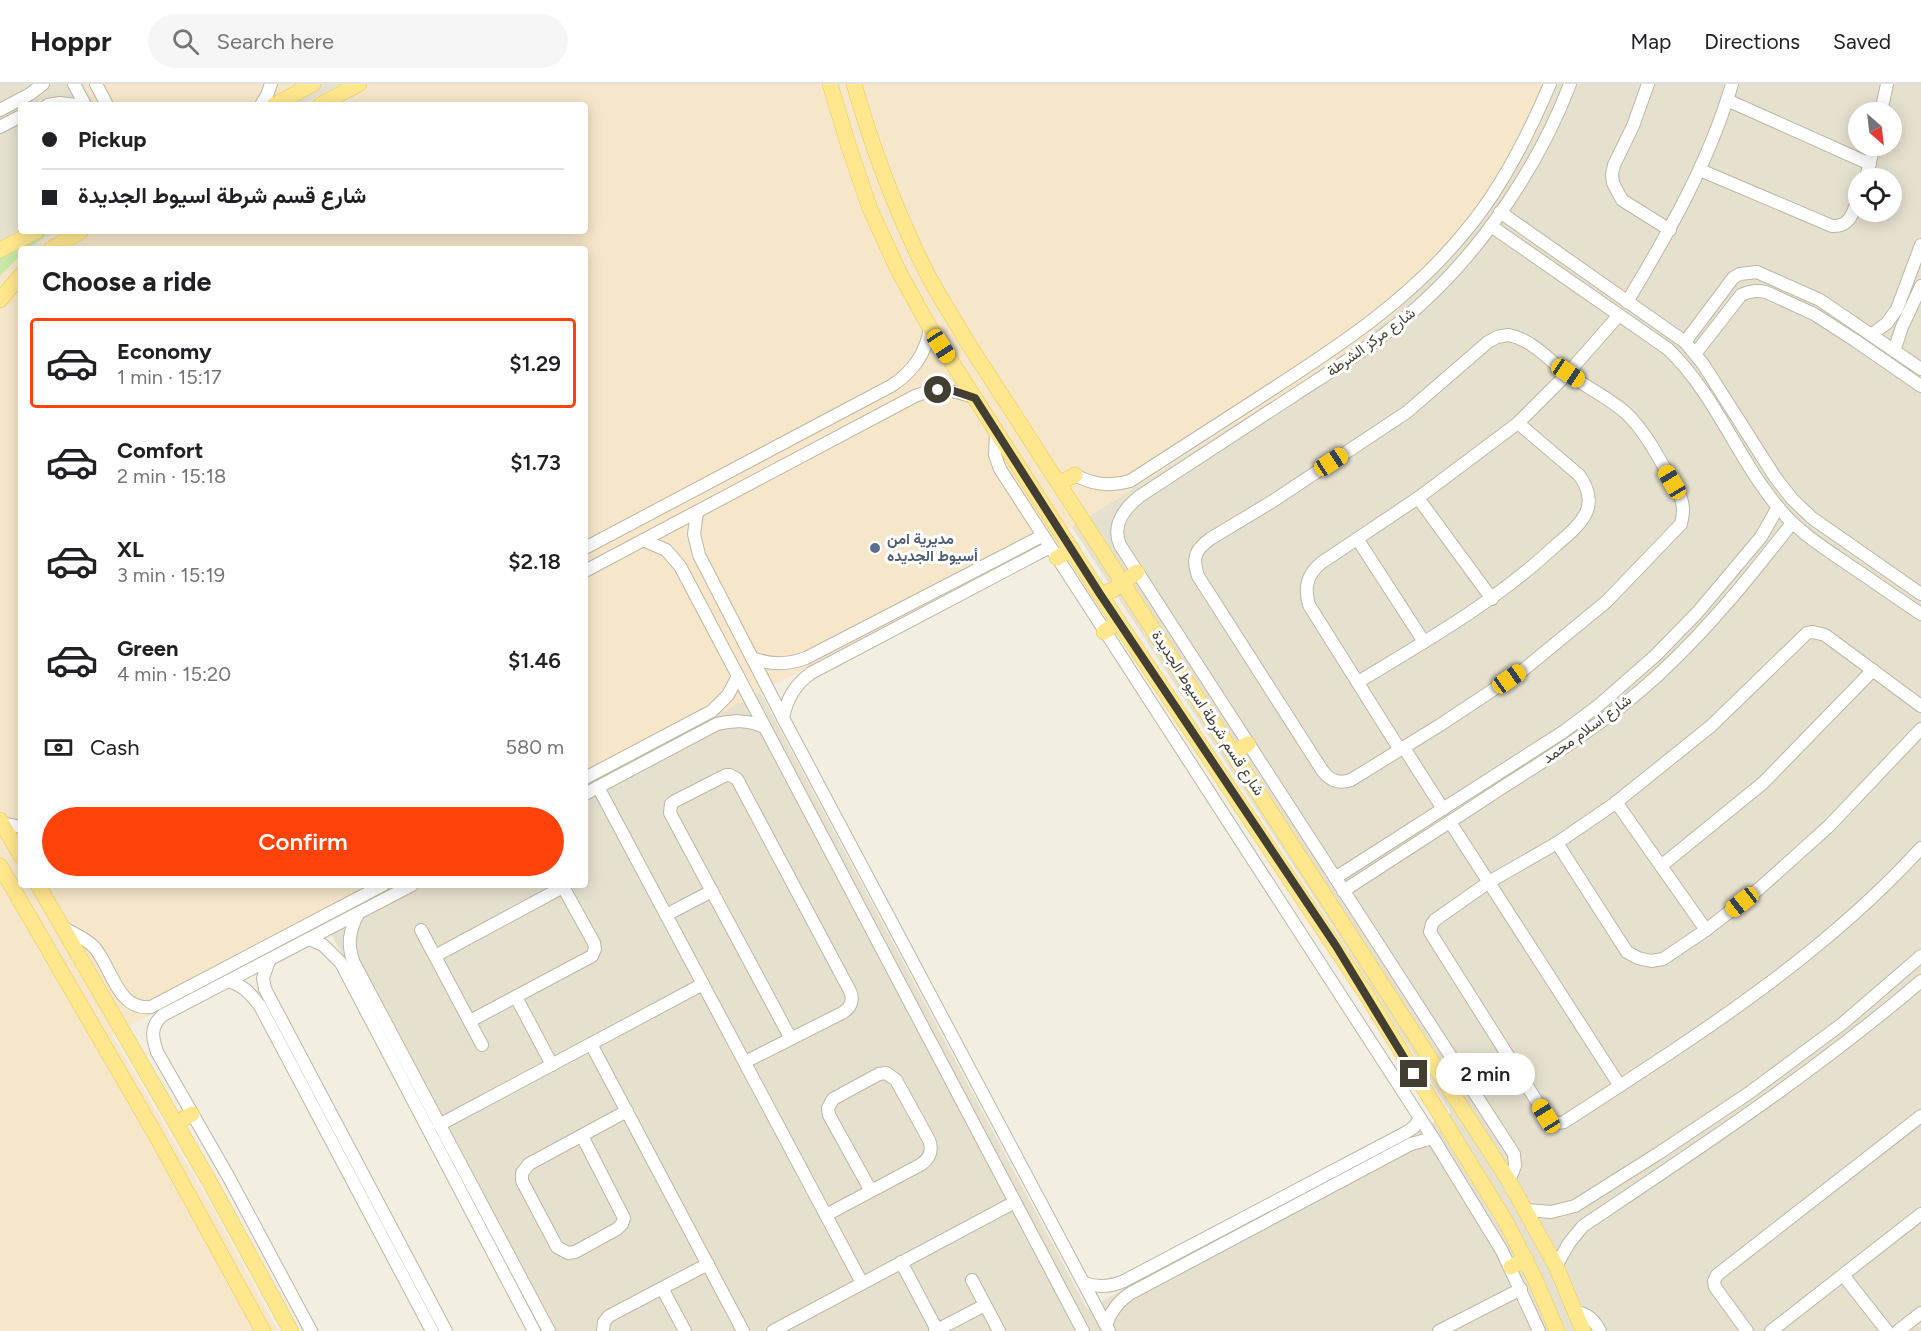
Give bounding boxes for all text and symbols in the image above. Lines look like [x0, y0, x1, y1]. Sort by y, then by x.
search box [148, 14, 568, 68]
text: Hoppr [30, 24, 112, 58]
icon: search [169, 25, 202, 58]
text: Search here [217, 28, 334, 55]
text: Map [1630, 29, 1671, 54]
text: Directions [1704, 29, 1800, 54]
text: Saved [1833, 29, 1891, 54]
north arrow [1848, 102, 1902, 156]
map controls [1848, 102, 1902, 222]
text: Pickup [78, 126, 147, 153]
button: locate [1848, 168, 1902, 222]
text: شارع قسم شرطة اسيوط الجديدة [78, 182, 366, 209]
text: Choose a ride [42, 265, 211, 298]
street label: شارع مركز الشرطة [1323, 304, 1420, 382]
car [924, 326, 958, 366]
icon: car [45, 336, 99, 390]
text: Economy [117, 338, 212, 365]
text: $1.29 [509, 350, 561, 377]
car [1548, 355, 1588, 391]
text: 1 min · 15:17 [117, 365, 222, 389]
route start [924, 376, 951, 403]
icon: car [45, 435, 99, 489]
text: Comfort [117, 437, 203, 464]
car [1311, 445, 1351, 479]
text: $1.73 [510, 449, 561, 476]
car [1655, 462, 1689, 502]
text: 2 min · 15:18 [117, 464, 226, 488]
place label: مديرية امن أسيوط الجديده [887, 530, 978, 565]
icon: car [45, 534, 99, 588]
text: XL [117, 536, 144, 563]
marker: مديرية امن أسيوط الجديده [868, 541, 882, 555]
text: $2.18 [508, 548, 561, 575]
text: 3 min · 15:19 [117, 563, 225, 587]
street label: شارع قسم شرطة اسيوط الجديدة [1146, 627, 1268, 800]
icon: car [45, 633, 99, 687]
text: Green [117, 635, 179, 662]
text: $1.46 [508, 647, 561, 674]
car [1489, 661, 1529, 697]
text: 4 min · 15:20 [117, 662, 231, 686]
street label: شارع اسلام محمد [1539, 691, 1636, 769]
icon: cash [42, 731, 75, 764]
text: Cash [90, 734, 140, 761]
text: 580 m [505, 735, 564, 759]
button: Confirm [42, 807, 564, 876]
car [1722, 884, 1762, 920]
callout: 2 min [1435, 1053, 1534, 1095]
route end [1400, 1060, 1427, 1087]
text: 2 min [1461, 1062, 1510, 1086]
car [1529, 1096, 1563, 1136]

